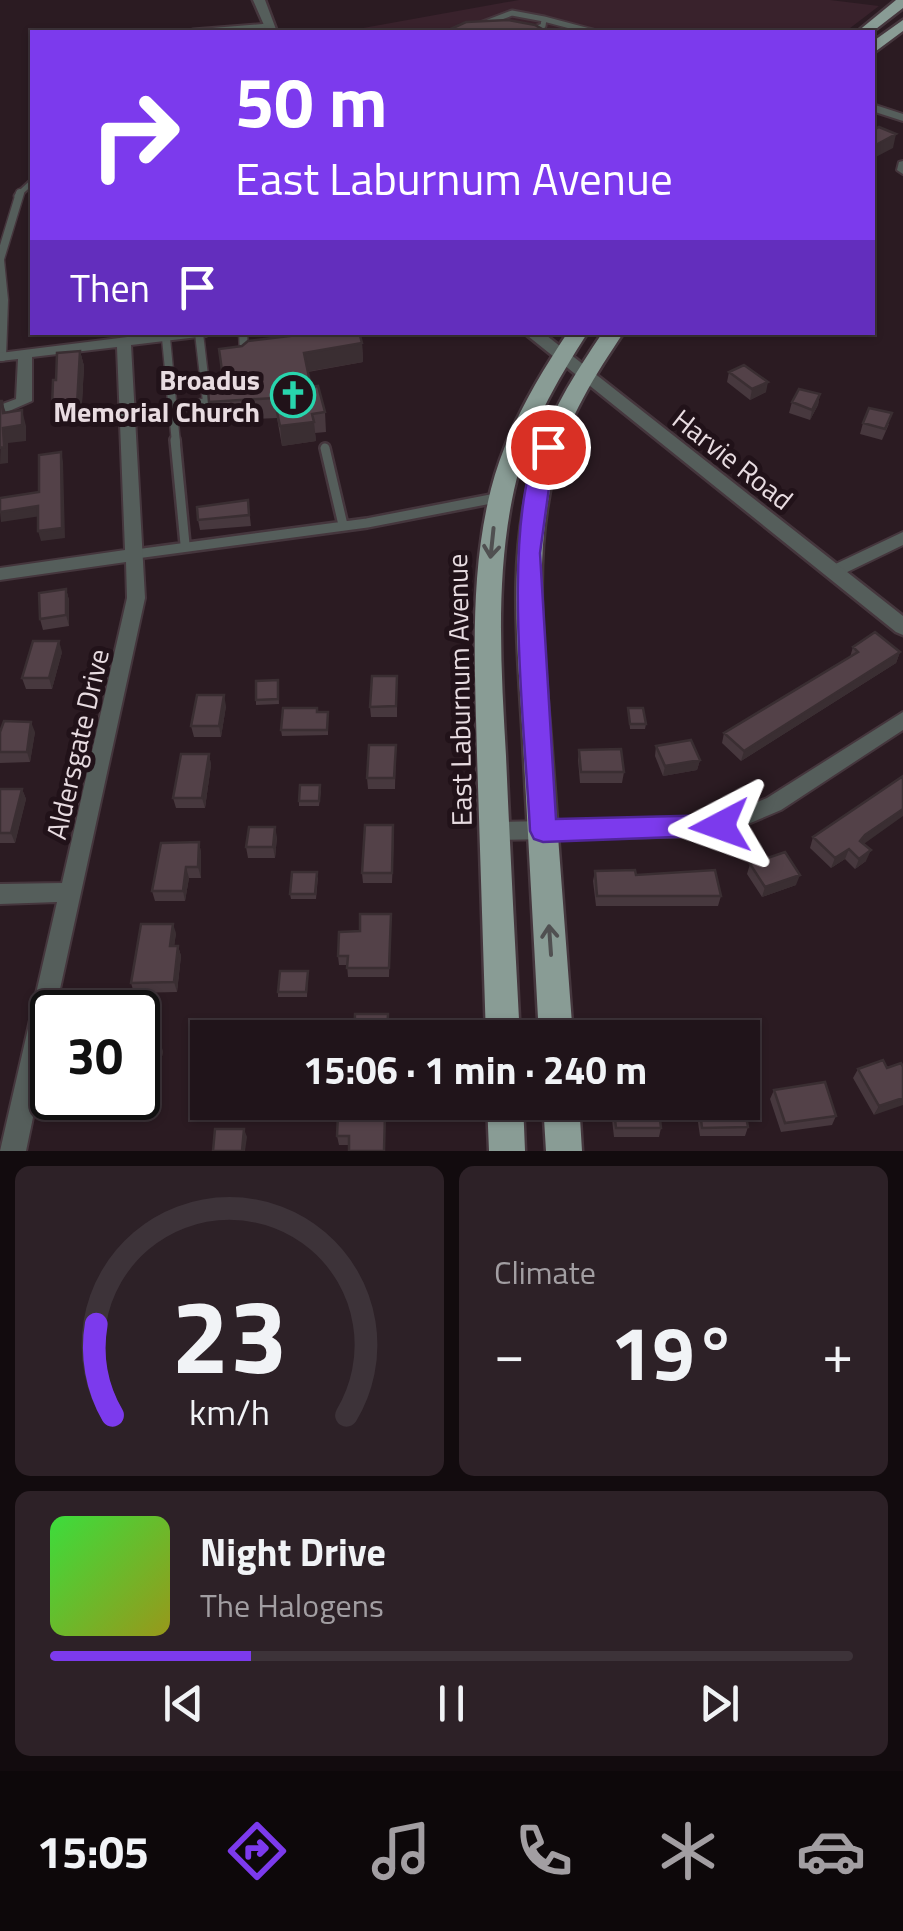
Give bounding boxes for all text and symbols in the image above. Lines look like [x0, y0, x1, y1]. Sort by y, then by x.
text: 50 m [235, 48, 388, 154]
icon: right [70, 70, 200, 200]
text: East Laburnum Avenue [235, 144, 673, 212]
text: Then [70, 259, 150, 317]
icon: arrive [170, 260, 225, 315]
place label: Broadus Memorial Church [53, 358, 260, 433]
church icon: Broadus Memorial Church [270, 372, 316, 418]
street label: Harvie Road [663, 398, 803, 520]
pin [506, 405, 591, 490]
icon: arrive [521, 420, 576, 475]
one-way arrow [482, 527, 501, 559]
street label: East Laburnum Avenue [435, 553, 483, 827]
street label: Aldersgate Drive [34, 644, 120, 844]
position arrow [668, 774, 772, 878]
one-way arrow [540, 925, 559, 957]
speed limit sign: 30 [30, 990, 160, 1120]
text: 15:06 · 1 min · 240 m [303, 1041, 647, 1099]
text: Climate [494, 1248, 596, 1296]
text: 23 [171, 1255, 288, 1413]
text: 19° [610, 1295, 737, 1409]
text: − [494, 1311, 525, 1394]
text: + [822, 1311, 853, 1394]
text: km/h [189, 1384, 270, 1439]
text: Night Drive [200, 1523, 386, 1581]
text: The Halogens [200, 1581, 384, 1629]
icon: previous [156, 1676, 211, 1731]
icon: pause [424, 1676, 479, 1731]
icon: next [692, 1676, 747, 1731]
icon: directions [222, 1816, 292, 1886]
icon: music [366, 1816, 436, 1886]
icon: phone [509, 1816, 579, 1886]
icon: climate [653, 1816, 723, 1886]
icon: car [796, 1816, 866, 1886]
text: 15:05 [37, 1817, 149, 1885]

